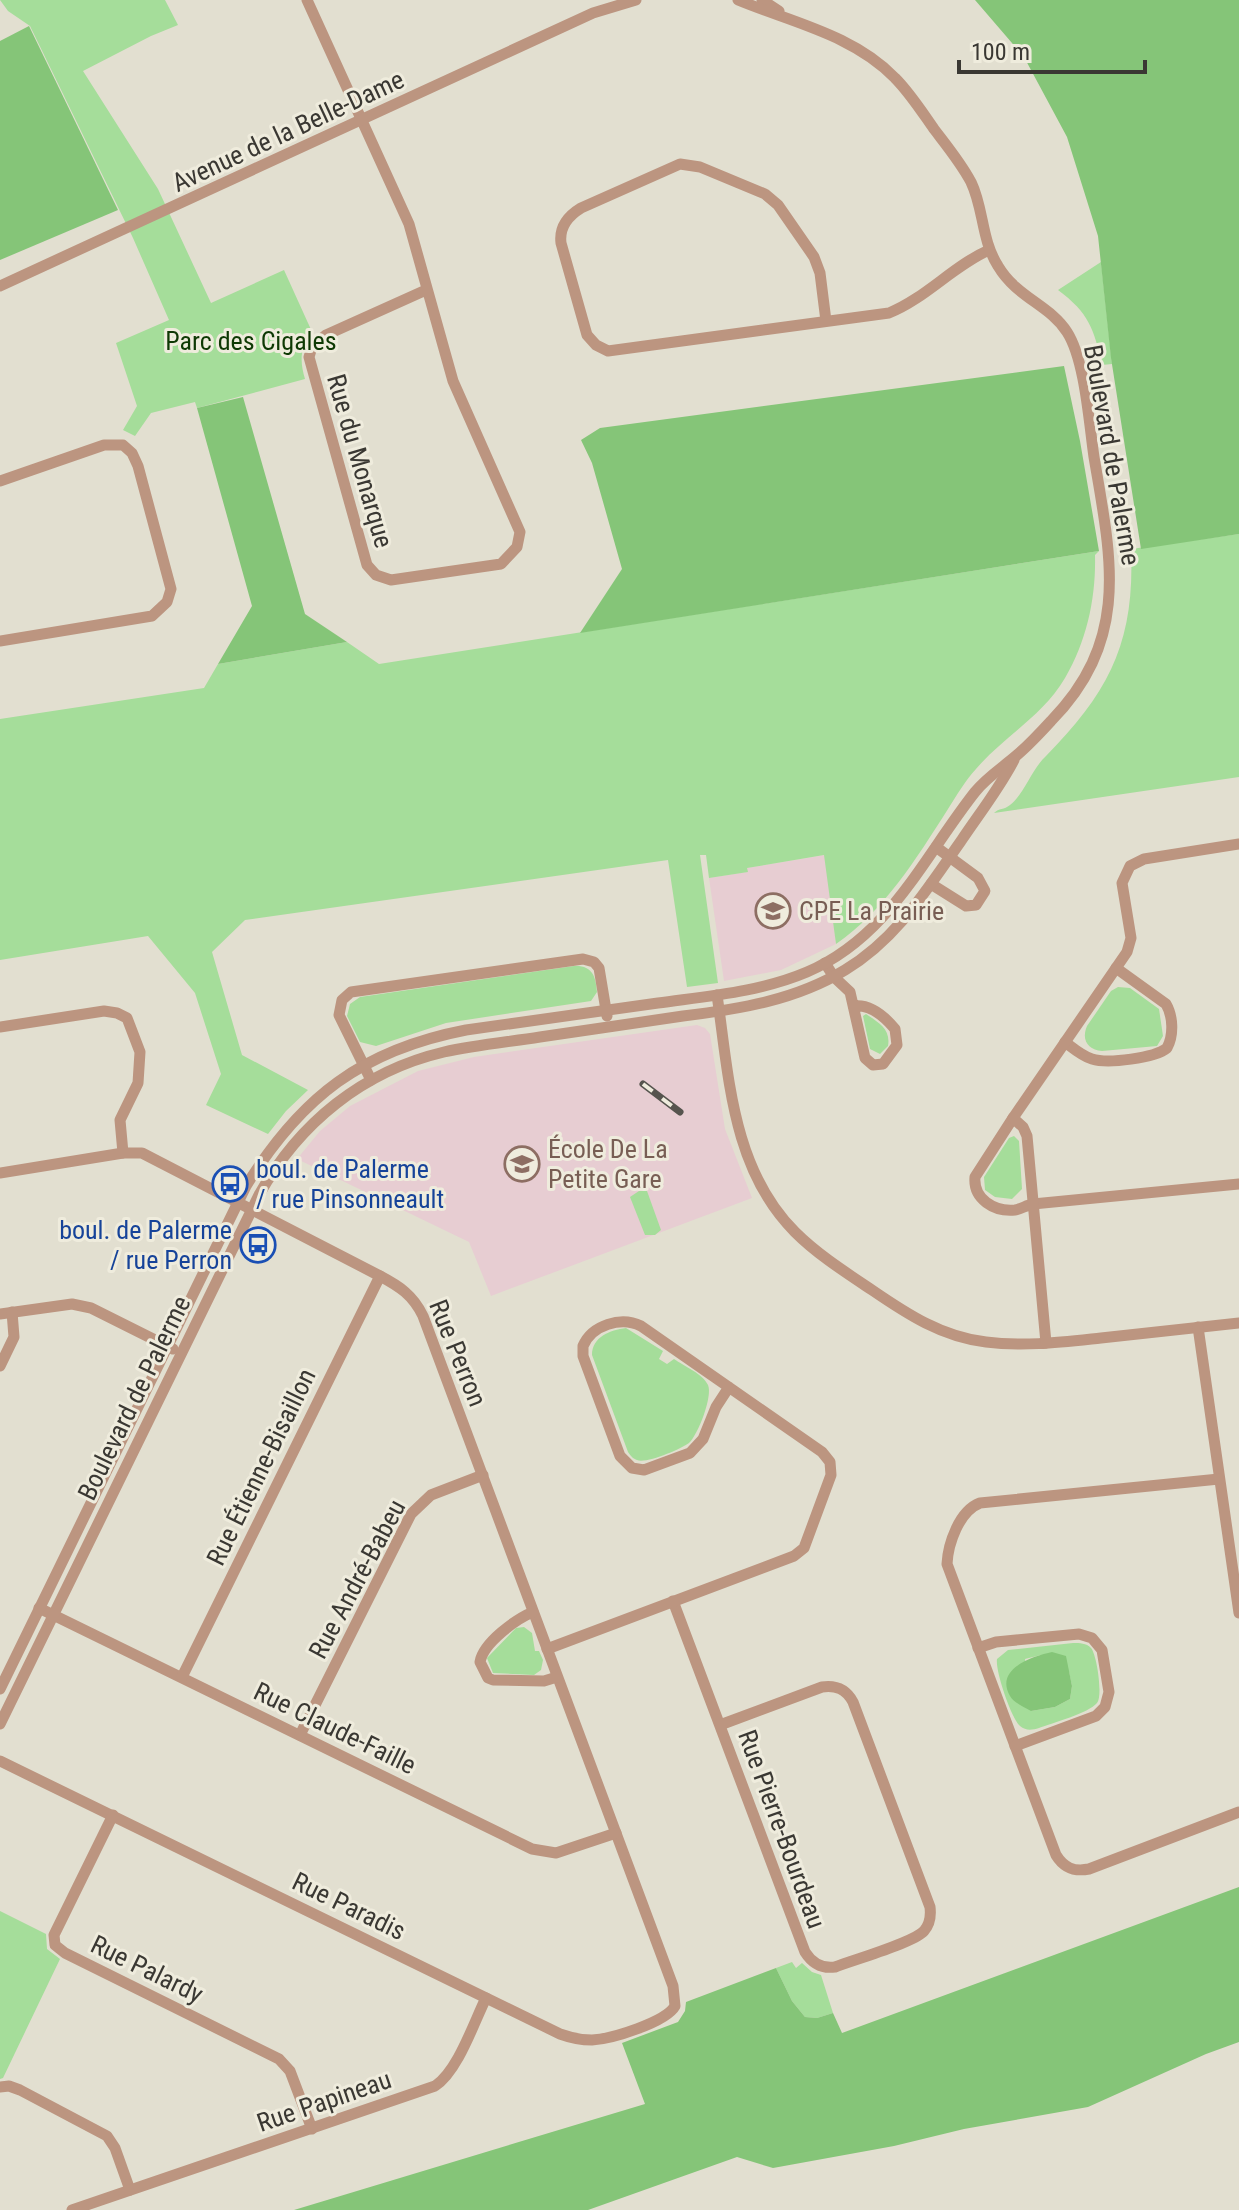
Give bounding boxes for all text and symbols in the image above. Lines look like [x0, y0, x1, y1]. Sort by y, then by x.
scale bar [959, 24, 1145, 74]
text: 100 m [971, 38, 1030, 66]
street label: Avenue de la Belle-Dame [167, 64, 409, 198]
park label: Parc des Cigales [165, 326, 337, 356]
street label: Boulevard de Palerme [1078, 342, 1146, 568]
street label: Rue du Monarque [321, 371, 399, 551]
school or university icon: CPE La Prairie [754, 892, 792, 930]
place label: CPE La Prairie [799, 896, 944, 926]
place label: École De La Petite Gare [548, 1134, 668, 1194]
school or university icon: École De La Petite Gare [503, 1145, 541, 1183]
place label: boul. de Palerme / rue Pinsonneault [256, 1154, 444, 1214]
bus stop icon: boul. de Palerme / rue Pinsonneault [211, 1165, 249, 1203]
place label: boul. de Palerme / rue Perron [59, 1215, 232, 1275]
bus stop icon: boul. de Palerme / rue Perron [239, 1226, 277, 1264]
street label: Boulevard de Palerme [72, 1291, 196, 1505]
street label: Rue Perron [423, 1295, 493, 1411]
street label: Rue Étienne-Bisaillon [200, 1364, 322, 1570]
street label: Rue André-Babeu [303, 1494, 411, 1664]
street label: Rue Claude-Faille [249, 1676, 421, 1780]
street label: Rue Pierre-Bourdeau [732, 1726, 832, 1932]
street label: Rue Paradis [288, 1866, 410, 1946]
street label: Rue Palardy [86, 1929, 208, 2009]
street label: Rue Papineau [253, 2064, 395, 2138]

